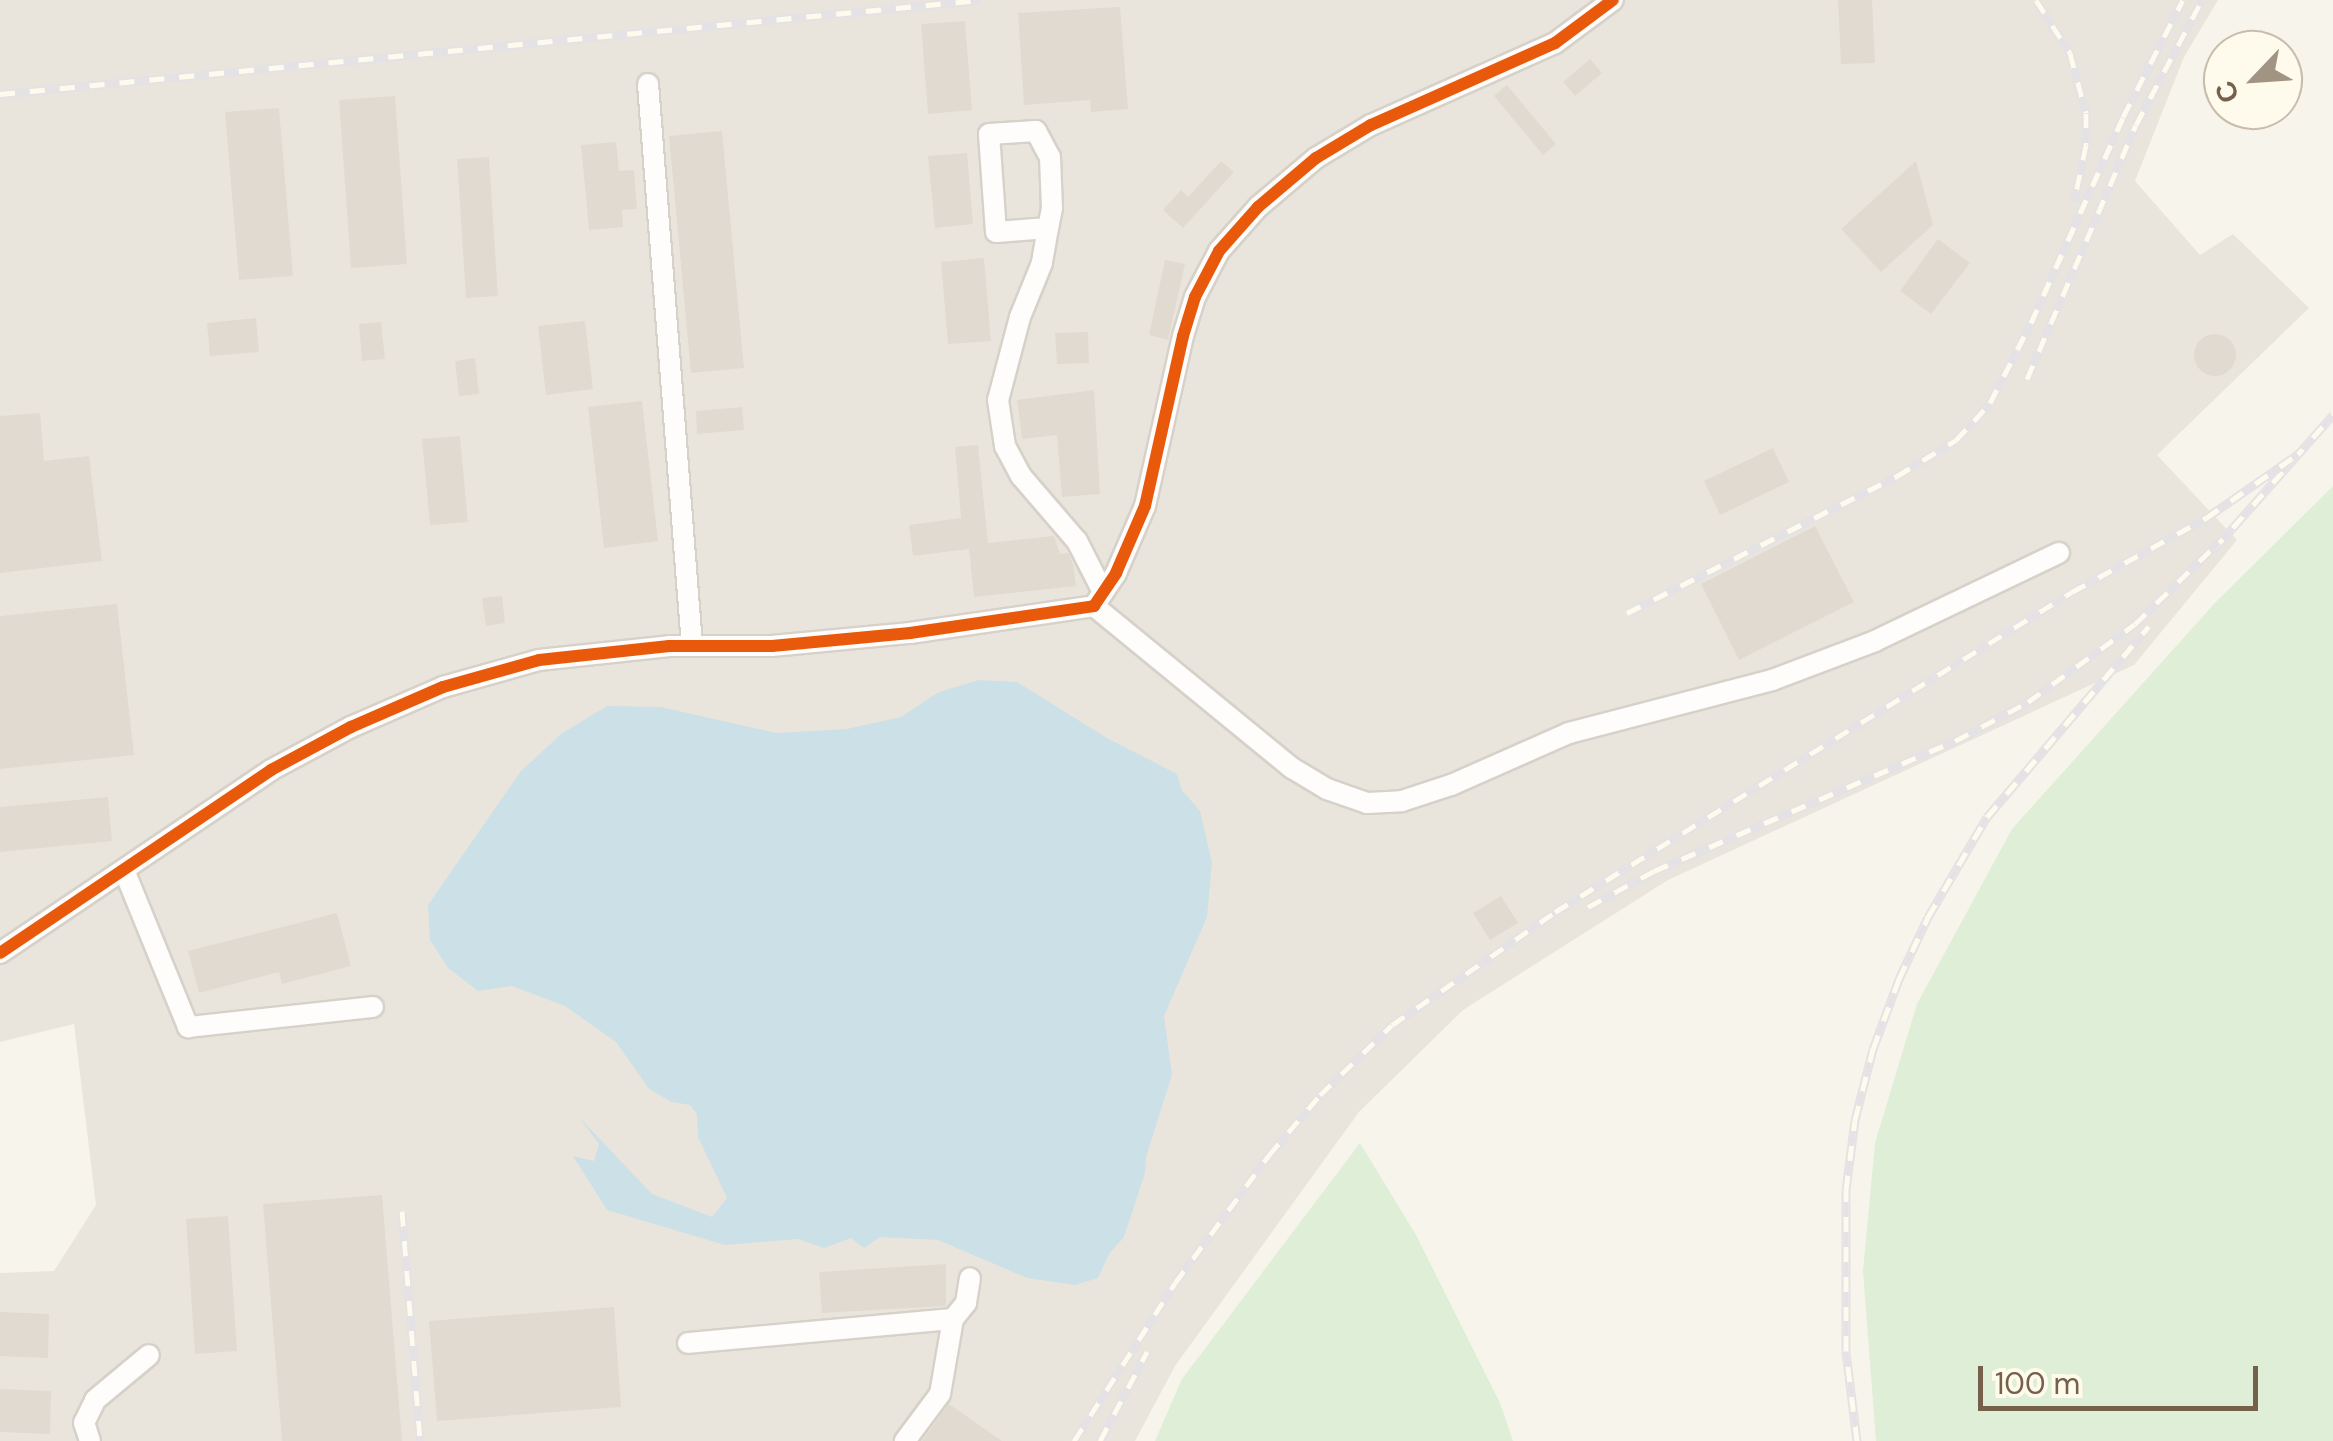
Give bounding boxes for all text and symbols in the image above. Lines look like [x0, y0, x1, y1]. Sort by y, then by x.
north arrow [2203, 30, 2303, 130]
text: С [2206, 75, 2248, 109]
scale bar [1983, 1346, 2263, 1408]
text: 100 m [1995, 1364, 2080, 1403]

